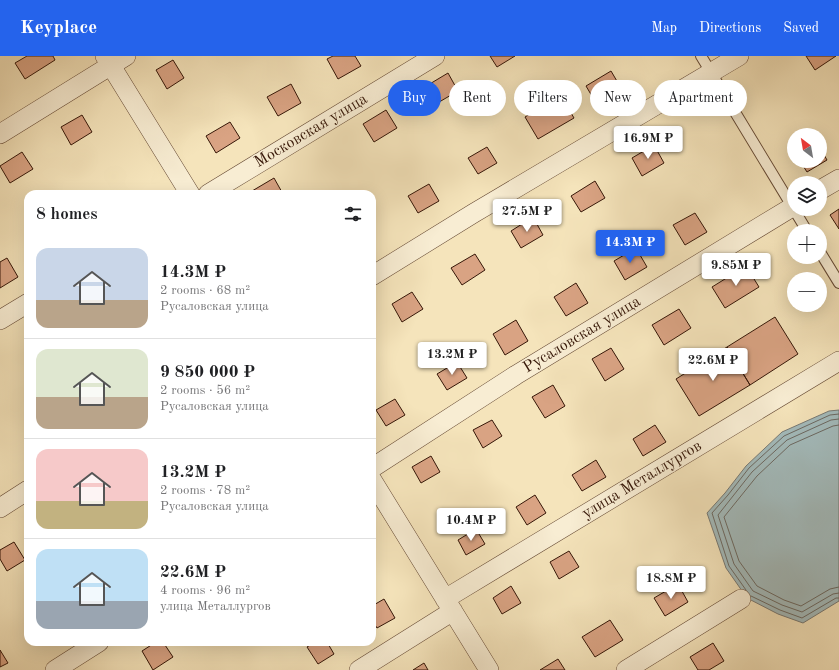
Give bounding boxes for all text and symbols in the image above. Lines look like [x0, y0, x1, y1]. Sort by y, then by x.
text: Keyplace [20, 19, 97, 38]
text: Map [651, 21, 677, 35]
text: Directions [699, 21, 761, 35]
text: Saved [783, 21, 819, 35]
chip: Buy [388, 80, 441, 116]
chip: Rent [449, 80, 506, 116]
chip: Filters [514, 80, 582, 116]
chip: New [590, 80, 646, 116]
chip: Apartment [654, 80, 747, 116]
street label: Московская улица [252, 91, 370, 171]
pin: 16.9M ₽ [611, 126, 685, 160]
north arrow [787, 128, 827, 168]
map controls [787, 128, 827, 312]
text: 16.9M ₽ [623, 132, 673, 145]
button: layers [787, 176, 827, 216]
pin: 27.5M ₽ [490, 199, 564, 233]
icon: filters [342, 203, 364, 225]
text: 27.5M ₽ [502, 205, 552, 218]
text: 8 homes [36, 206, 98, 223]
button: + [787, 224, 827, 264]
pin: 14.3M ₽ [593, 230, 667, 264]
text: 14.3M ₽ [605, 236, 655, 249]
pin: 9.85M ₽ [699, 253, 773, 287]
text: 9.85M ₽ [711, 259, 761, 272]
icon: home [68, 264, 116, 312]
text: 14.3M ₽ [160, 264, 226, 281]
button: − [787, 272, 827, 312]
text: 2 rooms · 68 m² [160, 284, 250, 297]
street label: Русаловская улица [521, 294, 644, 376]
text: Русаловская улица [160, 300, 269, 313]
pin: 13.2M ₽ [415, 342, 489, 376]
text: 13.2M ₽ [427, 348, 477, 361]
pin: 22.6M ₽ [676, 348, 750, 382]
text: 22.6M ₽ [688, 354, 738, 367]
text: 9 850 000 ₽ [160, 364, 255, 381]
icon: home [68, 365, 116, 413]
text: 2 rooms · 56 m² [160, 384, 250, 397]
text: Русаловская улица [160, 400, 269, 413]
street label: улица Металлургов [579, 438, 705, 522]
text: 13.2M ₽ [160, 464, 226, 481]
icon: home [68, 465, 116, 513]
text: 2 rooms · 78 m² [160, 484, 250, 497]
text: Русаловская улица [160, 500, 269, 513]
pin: 10.4M ₽ [434, 508, 508, 542]
text: 10.4M ₽ [446, 514, 496, 527]
text: 22.6M ₽ [160, 564, 226, 581]
icon: home [68, 565, 116, 613]
pin: 18.8M ₽ [634, 566, 708, 600]
text: 18.8M ₽ [646, 572, 696, 585]
text: 4 rooms · 96 m² [160, 584, 250, 597]
text: улица Металлургов [160, 600, 271, 613]

